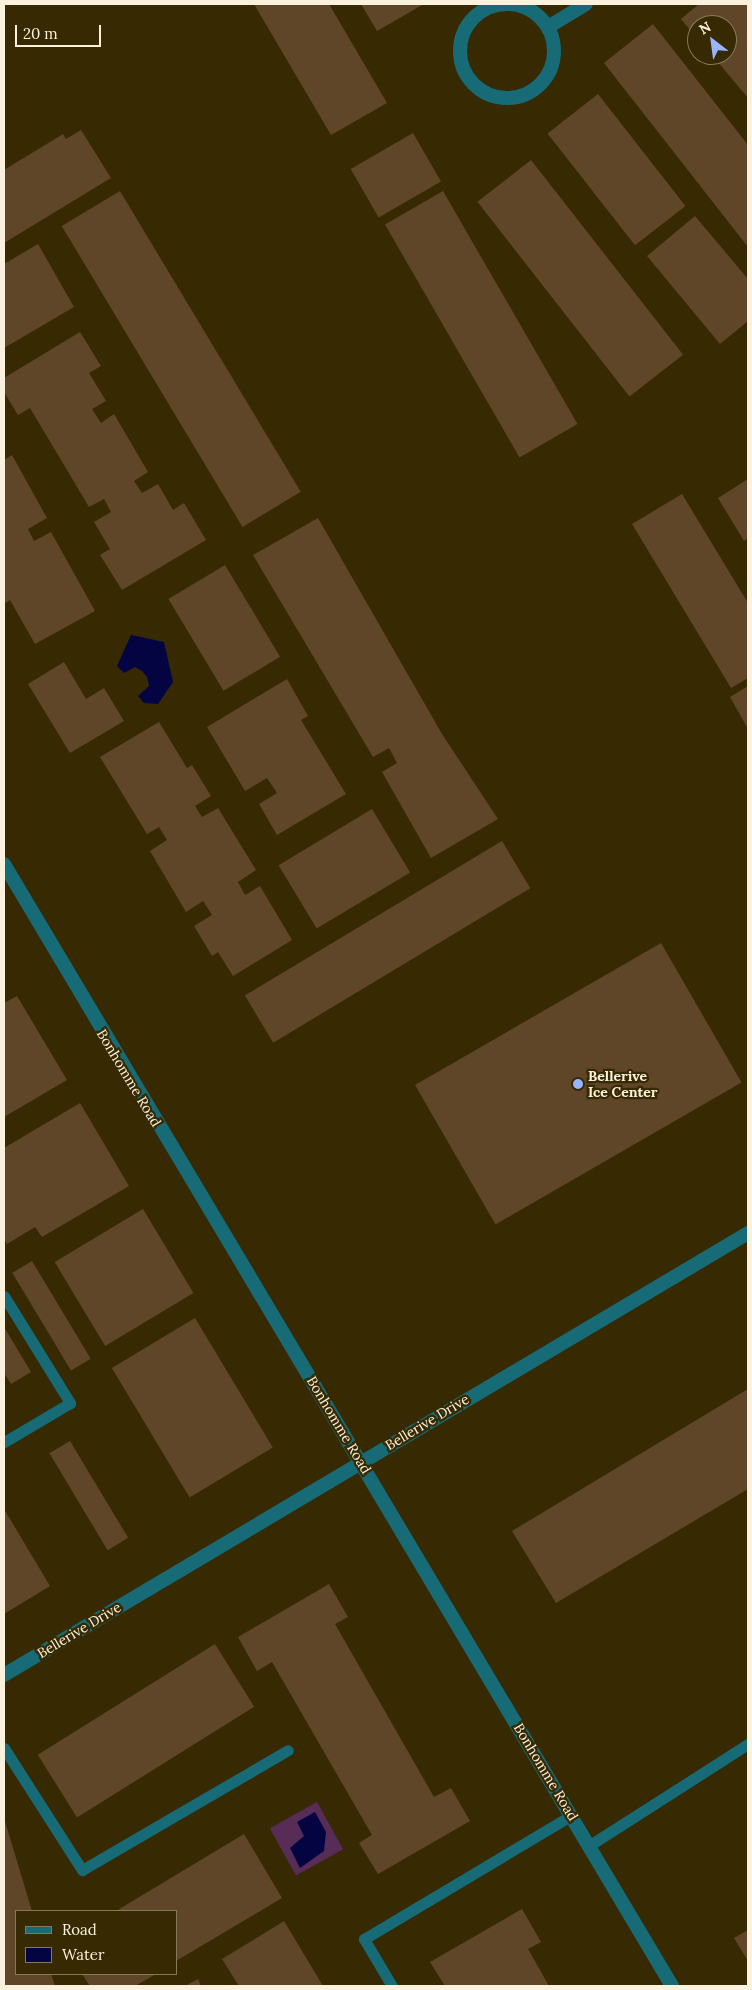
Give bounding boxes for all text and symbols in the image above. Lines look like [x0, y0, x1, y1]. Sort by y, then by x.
scale bar [18, 15, 104, 47]
north arrow [687, 15, 737, 65]
text: N [696, 17, 714, 38]
text: 20 m [23, 24, 58, 43]
street label: Bonhomme Road [93, 1026, 165, 1130]
place label: Bellerive Ice Center [588, 1068, 658, 1100]
marker: Bellerive Ice Center [572, 1078, 584, 1090]
street label: Bonhomme Road [303, 1373, 375, 1477]
street label: Bellerive Drive [382, 1390, 472, 1454]
street label: Bellerive Drive [34, 1598, 124, 1662]
street label: Bonhomme Road [510, 1720, 582, 1824]
legend [15, 1910, 178, 1975]
text: Road [62, 1920, 97, 1939]
text: Water [62, 1945, 104, 1964]

